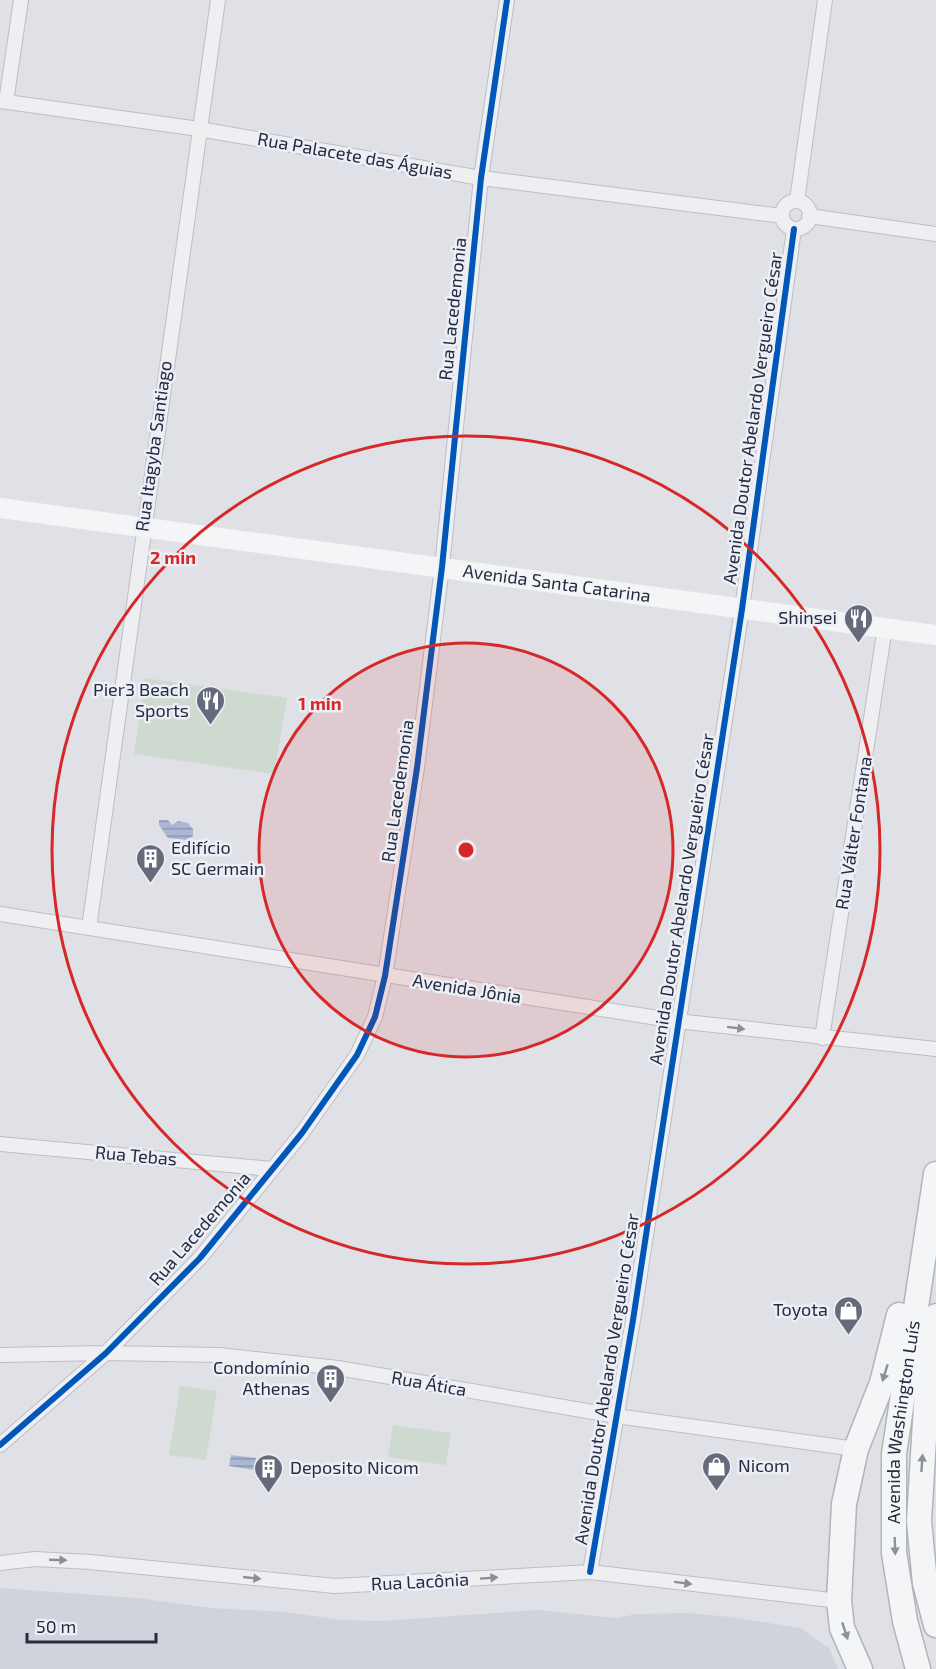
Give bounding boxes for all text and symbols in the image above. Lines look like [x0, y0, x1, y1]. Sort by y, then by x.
street label: Rua Palacete das Águias [256, 127, 454, 183]
street label: Rua Lacedemonia [434, 236, 470, 381]
street label: Avenida Doutor Abelardo Vergueiro César [718, 250, 786, 585]
street label: Rua Itagyba Santiago [130, 359, 176, 533]
text: 2 min [150, 546, 196, 568]
street label: Avenida Santa Catarina [462, 559, 652, 606]
restaurant icon: Shinsei [842, 602, 874, 644]
place label: Shinsei [778, 606, 837, 628]
place label: Pier3 Beach Sports [93, 678, 189, 721]
restaurant icon: Pier3 Beach Sports [194, 684, 226, 726]
text: 1 min [298, 692, 342, 714]
street label: Rua Lacedemonia [376, 718, 418, 863]
street label: Avenida Doutor Abelardo Vergueiro César [644, 731, 718, 1066]
street label: Rua Válter Fontana [830, 755, 876, 911]
place label: Edifício SC Germain [171, 836, 264, 879]
centre of rings [456, 840, 476, 860]
building icon: Edifício SC Germain [134, 842, 166, 884]
street label: Avenida Jônia [411, 969, 523, 1007]
one-way arrow [726, 1023, 745, 1032]
street label: Rua Tebas [94, 1140, 178, 1170]
street label: Rua Lacedemonia [144, 1167, 255, 1290]
street label: Avenida Doutor Abelardo Vergueiro César [569, 1211, 643, 1546]
shop icon: Toyota [833, 1294, 865, 1336]
place label: Toyota [773, 1298, 828, 1320]
street label: Avenida Washington Luís [882, 1319, 924, 1524]
place label: Condomínio Athenas [213, 1356, 310, 1399]
building icon: Condomínio Athenas [315, 1362, 347, 1404]
one-way arrow [880, 1364, 889, 1382]
street label: Rua Ática [390, 1366, 468, 1400]
shop icon: Nicom [701, 1450, 733, 1492]
building icon: Deposito Nicom [253, 1452, 285, 1494]
place label: Nicom [738, 1454, 790, 1476]
one-way arrow [918, 1454, 927, 1473]
place label: Deposito Nicom [290, 1456, 419, 1478]
one-way arrow [890, 1537, 899, 1556]
one-way arrow [49, 1556, 68, 1565]
street label: Rua Lacônia [370, 1567, 470, 1595]
one-way arrow [243, 1573, 262, 1583]
one-way arrow [479, 1573, 498, 1583]
one-way arrow [674, 1578, 693, 1587]
scale bar [27, 1606, 156, 1644]
text: 50 m [36, 1615, 76, 1637]
one-way arrow [841, 1622, 850, 1640]

